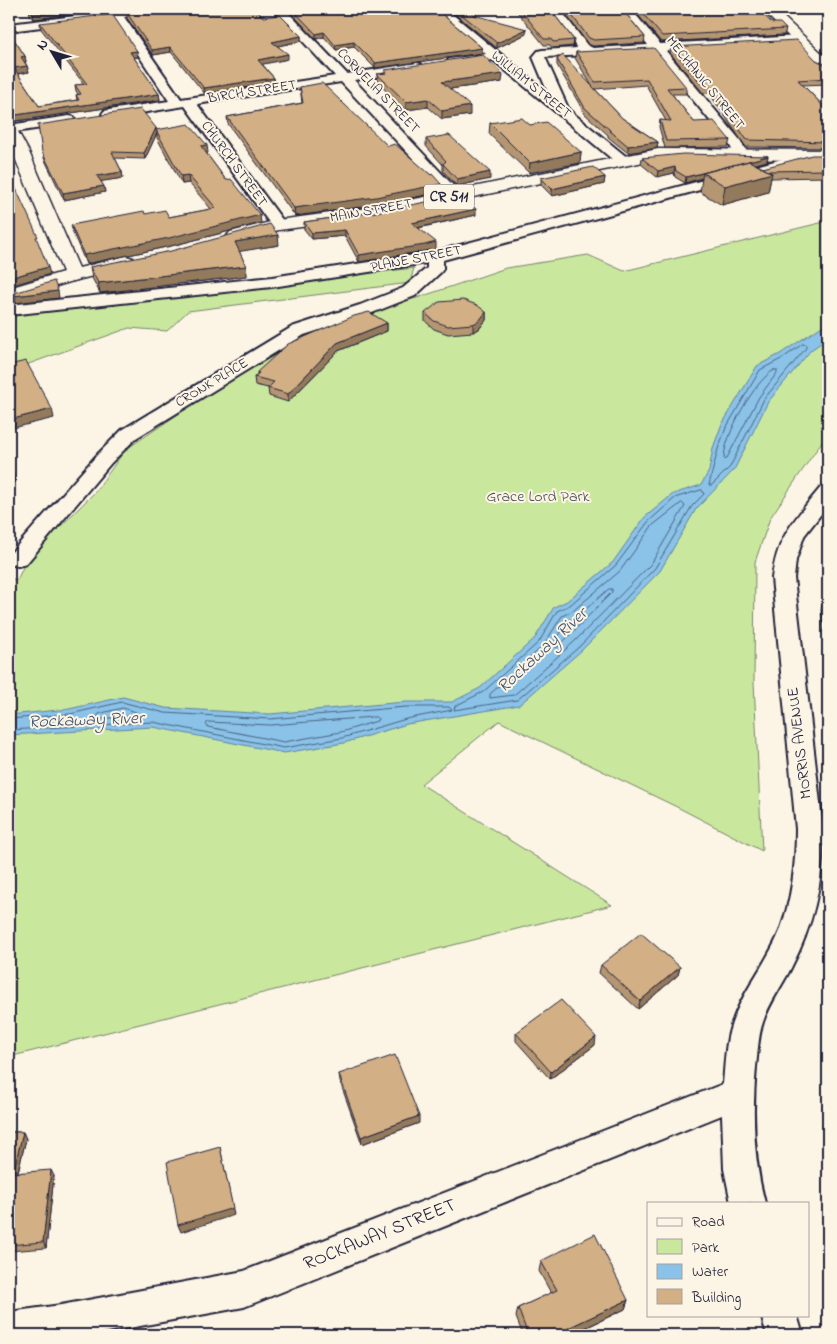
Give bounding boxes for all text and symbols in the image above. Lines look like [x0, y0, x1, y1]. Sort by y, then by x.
north arrow [28, 28, 78, 78]
street label: MECHANIC STREET [661, 32, 749, 134]
text: N [32, 35, 54, 55]
street label: CORNELIA STREET [332, 44, 424, 138]
street label: WILLIAM STREET [486, 46, 576, 124]
street label: BIRCH STREET [205, 75, 298, 110]
street label: CHURCH STREET [196, 117, 272, 211]
road number: CR 511 [424, 184, 474, 210]
street label: MAIN STREET [328, 193, 414, 229]
street label: PLANE STREET [369, 240, 463, 278]
street label: CRONK PLACE [172, 353, 252, 413]
park label: Grace Lord Park [486, 485, 590, 509]
water label: Rockaway River [492, 601, 596, 700]
street label: MORRIS AVENUE [781, 686, 819, 800]
water label: Rockaway River [28, 706, 146, 736]
street label: ROCKAWAY STREET [300, 1192, 460, 1278]
legend [647, 1202, 810, 1316]
text: Road [692, 1211, 725, 1233]
text: Park [692, 1237, 720, 1259]
text: Water [692, 1261, 728, 1283]
text: Building [691, 1287, 741, 1310]

